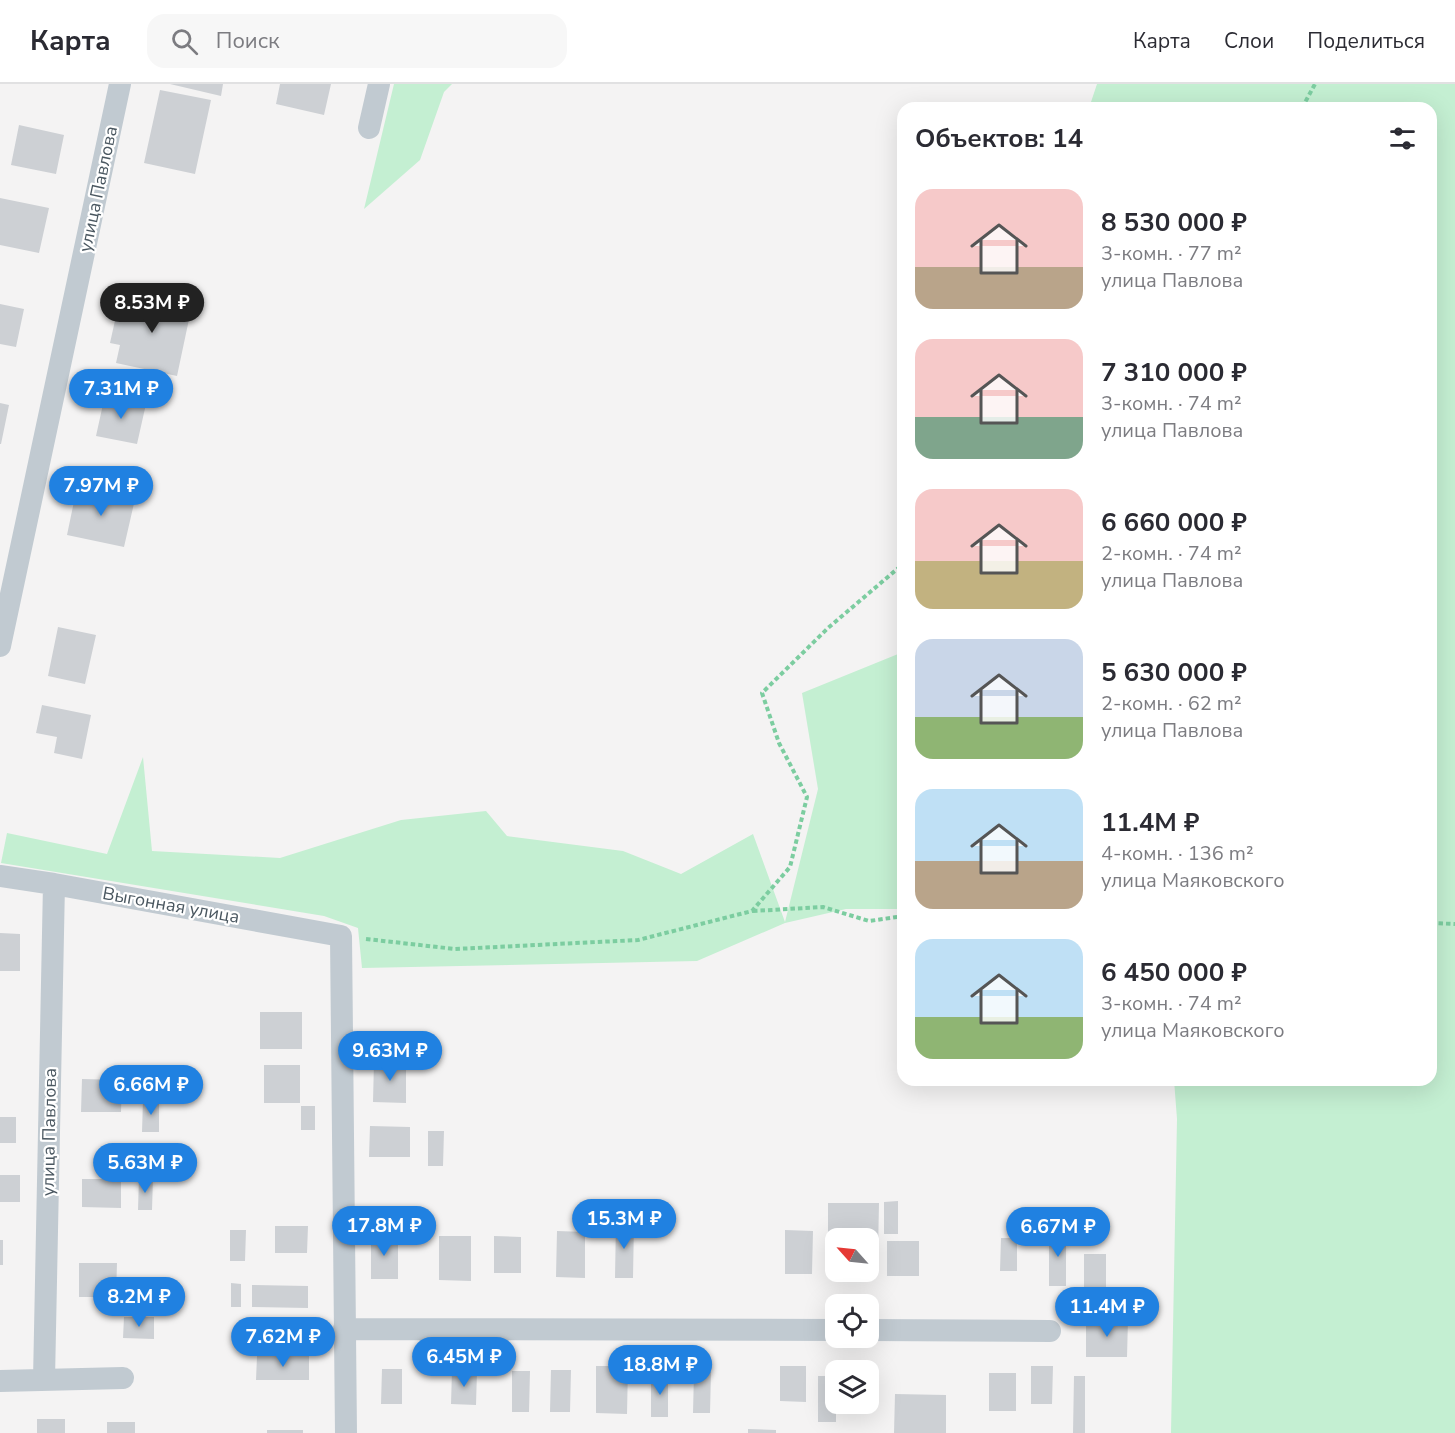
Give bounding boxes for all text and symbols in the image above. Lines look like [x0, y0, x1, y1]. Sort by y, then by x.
search box [147, 14, 567, 68]
text: Карта [30, 22, 111, 60]
icon: search [168, 25, 201, 58]
text: Поиск [216, 26, 280, 56]
text: Карта [1133, 27, 1191, 55]
text: Слои [1224, 27, 1274, 55]
text: Поделиться [1307, 27, 1425, 55]
text: Объектов: 14 [915, 121, 1083, 156]
icon: filters [1386, 122, 1419, 155]
street label: улица Павлова [73, 124, 123, 254]
text: 8 530 000 ₽ [1101, 205, 1247, 240]
icon: home [963, 213, 1035, 285]
text: 3-комн. · 77 m² [1101, 240, 1242, 267]
text: улица Павлова [1101, 267, 1243, 294]
pin: 8.53M ₽ [97, 283, 207, 334]
text: 8.53M ₽ [114, 289, 190, 316]
text: 7 310 000 ₽ [1101, 355, 1247, 390]
icon: home [963, 363, 1035, 435]
pin: 7.31M ₽ [66, 369, 176, 420]
text: 7.31M ₽ [83, 375, 159, 402]
text: 3-комн. · 74 m² [1101, 390, 1242, 417]
text: улица Павлова [1101, 417, 1243, 444]
pin: 7.97M ₽ [46, 466, 156, 517]
text: 7.97M ₽ [63, 472, 139, 499]
text: 6 660 000 ₽ [1101, 505, 1247, 540]
icon: home [963, 513, 1035, 585]
text: 2-комн. · 74 m² [1101, 540, 1242, 567]
text: улица Павлова [1101, 567, 1243, 594]
text: 5 630 000 ₽ [1101, 655, 1247, 690]
icon: home [963, 663, 1035, 735]
text: 2-комн. · 62 m² [1101, 690, 1242, 717]
text: улица Павлова [1101, 717, 1243, 744]
text: 11.4M ₽ [1101, 805, 1199, 840]
icon: home [963, 813, 1035, 885]
text: 4-комн. · 136 m² [1101, 840, 1254, 867]
text: улица Маяковского [1101, 867, 1285, 894]
street label: Выгонная улица [101, 881, 241, 929]
text: 6 450 000 ₽ [1101, 955, 1247, 990]
icon: home [963, 963, 1035, 1035]
text: 3-комн. · 74 m² [1101, 990, 1242, 1017]
text: улица Маяковского [1101, 1017, 1285, 1044]
pin: 9.63M ₽ [335, 1031, 445, 1082]
text: 9.63M ₽ [352, 1037, 428, 1064]
pin: 6.66M ₽ [96, 1065, 206, 1116]
street label: улица Павлова [36, 1068, 62, 1196]
text: 6.66M ₽ [113, 1071, 189, 1098]
pin: 5.63M ₽ [90, 1143, 200, 1194]
text: 5.63M ₽ [107, 1149, 183, 1176]
pin: 15.3M ₽ [569, 1199, 679, 1250]
text: 15.3M ₽ [586, 1205, 662, 1232]
pin: 17.8M ₽ [329, 1206, 439, 1257]
pin: 6.67M ₽ [1003, 1207, 1113, 1258]
text: 17.8M ₽ [346, 1212, 422, 1239]
text: 6.67M ₽ [1020, 1213, 1096, 1240]
north arrow [825, 1228, 879, 1282]
map controls [825, 1228, 879, 1414]
pin: 8.2M ₽ [90, 1277, 188, 1328]
text: 8.2M ₽ [107, 1283, 171, 1310]
pin: 11.4M ₽ [1052, 1287, 1162, 1338]
text: 11.4M ₽ [1069, 1293, 1145, 1320]
button: locate [825, 1294, 879, 1348]
pin: 7.62M ₽ [228, 1317, 338, 1368]
text: 7.62M ₽ [245, 1323, 321, 1350]
pin: 6.45M ₽ [409, 1337, 519, 1388]
text: 6.45M ₽ [426, 1343, 502, 1370]
pin: 18.8M ₽ [605, 1345, 715, 1396]
text: 18.8M ₽ [622, 1351, 698, 1378]
button: layers [825, 1360, 879, 1414]

